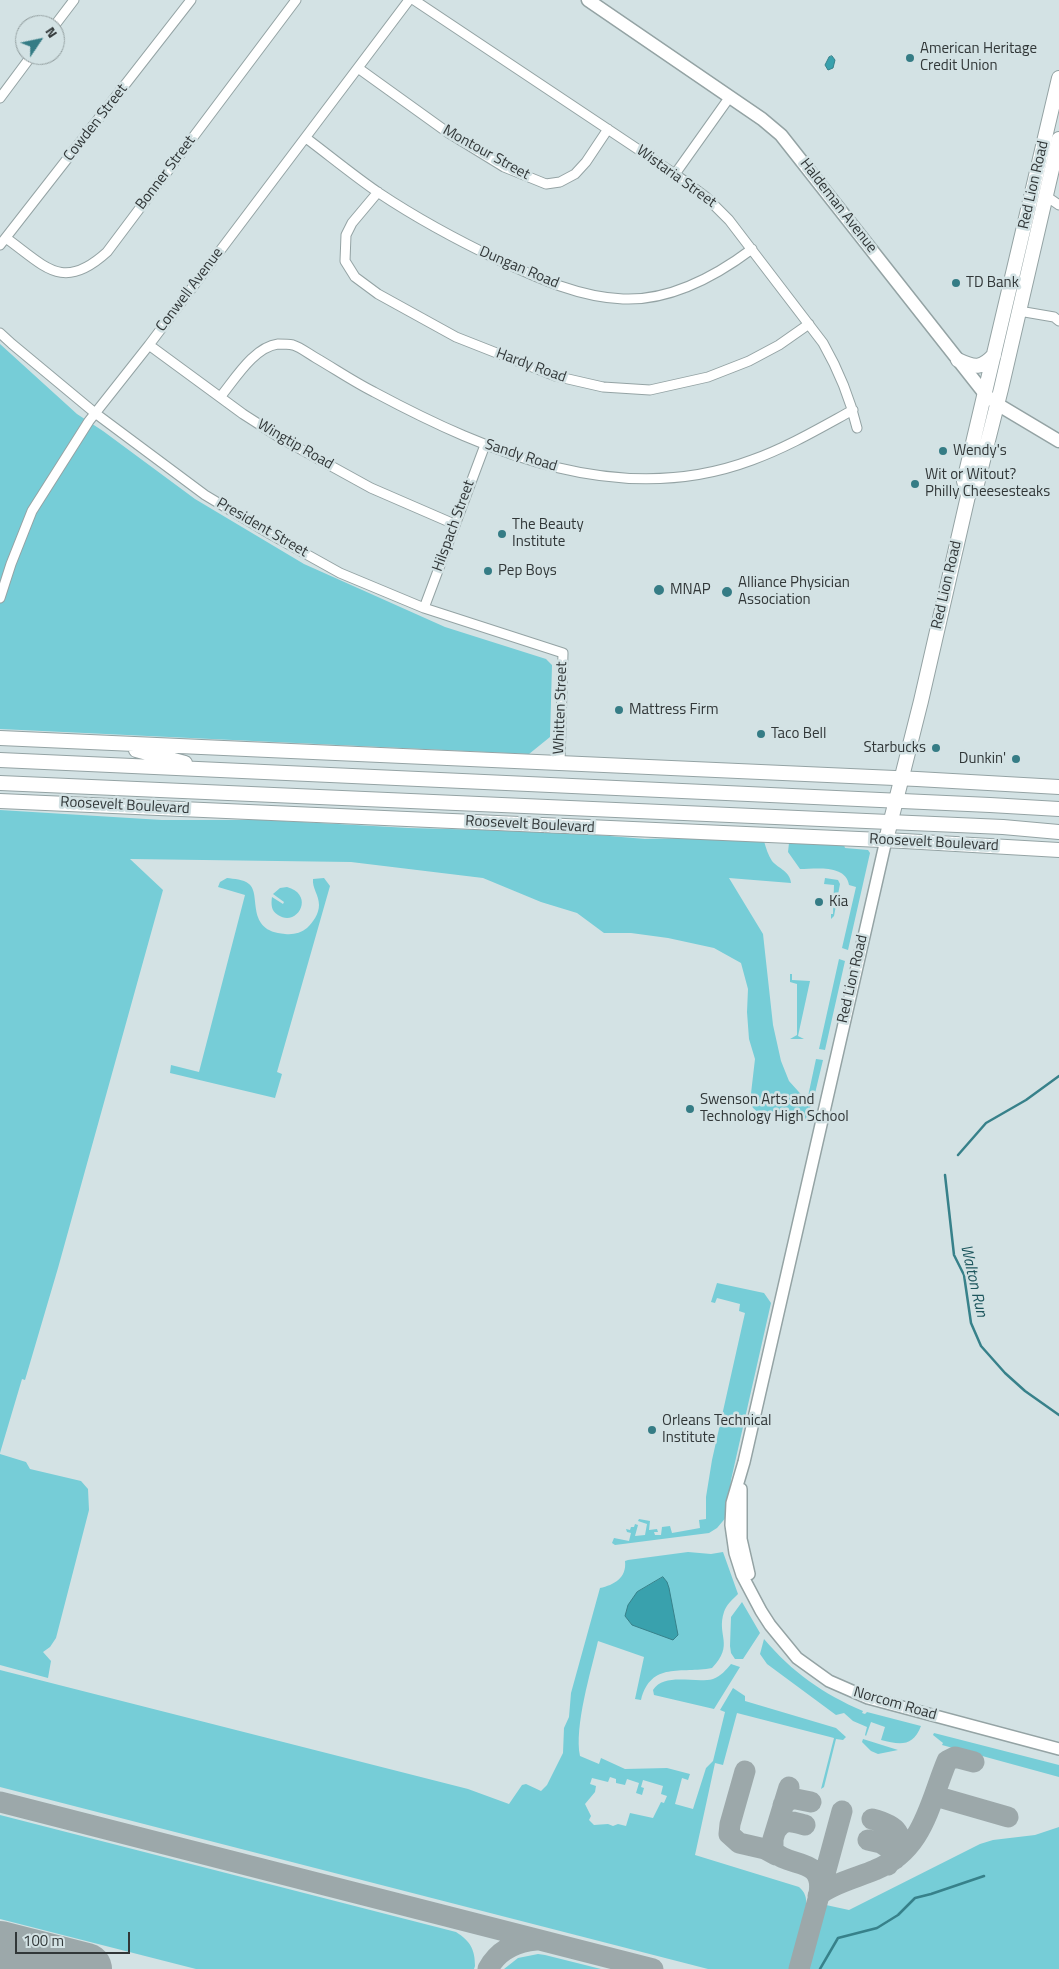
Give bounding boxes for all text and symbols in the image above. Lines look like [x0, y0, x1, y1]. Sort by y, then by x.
north arrow [15, 15, 65, 65]
text: N [41, 22, 63, 42]
place label: American Heritage Credit Union [920, 40, 1037, 75]
marker: American Heritage Credit Union [904, 52, 916, 64]
street label: Cowden Street [60, 81, 132, 165]
street label: Montour Street [439, 122, 533, 184]
street label: Bonner Street [132, 132, 200, 214]
street label: Red Lion Road [1015, 139, 1053, 231]
street label: Wistaria Street [633, 142, 719, 212]
street label: Haldeman Avenue [796, 155, 880, 257]
street label: Dungan Road [476, 243, 562, 293]
street label: Conwell Avenue [153, 245, 227, 335]
place label: TD Bank [966, 274, 1019, 292]
marker: TD Bank [950, 277, 962, 289]
street label: Hardy Road [493, 345, 569, 387]
street label: Wingtip Road [254, 416, 336, 474]
street label: Sandy Road [483, 436, 559, 476]
place label: Wendy's [953, 442, 1007, 460]
marker: Wendy's [937, 445, 949, 457]
place label: Wit or Witout? Philly Cheesesteaks [925, 466, 1050, 501]
street label: Hilspach Street [429, 478, 479, 574]
marker: Wit or Witout? Philly Cheesesteaks [909, 478, 921, 490]
street label: President Street [213, 495, 311, 561]
place label: The Beauty Institute [512, 516, 584, 551]
marker: The Beauty Institute [496, 528, 508, 540]
street label: Red Lion Road [928, 539, 966, 631]
place label: Pep Boys [498, 562, 557, 580]
marker: Pep Boys [482, 565, 494, 577]
place label: Alliance Physician Association [738, 574, 850, 609]
place label: MNAP [670, 581, 711, 599]
marker: MNAP [652, 583, 666, 597]
marker: Alliance Physician Association [720, 585, 734, 599]
street label: Whitten Street [550, 661, 572, 755]
place label: Mattress Firm [629, 701, 718, 719]
marker: Mattress Firm [613, 704, 625, 716]
place label: Taco Bell [771, 725, 826, 743]
marker: Taco Bell [755, 728, 767, 740]
place label: Starbucks [863, 739, 926, 757]
marker: Starbucks [930, 742, 942, 754]
place label: Dunkin' [959, 750, 1006, 768]
marker: Dunkin' [1010, 753, 1022, 765]
street label: Roosevelt Boulevard [60, 794, 190, 818]
street label: Roosevelt Boulevard [465, 813, 595, 837]
street label: Roosevelt Boulevard [869, 831, 999, 855]
place label: Kia [829, 893, 848, 911]
marker: Kia [813, 896, 825, 908]
street label: Red Lion Road [834, 933, 872, 1025]
place label: Swenson Arts and Technology High School [700, 1091, 849, 1126]
marker: Swenson Arts and Technology High School [684, 1103, 696, 1115]
water label: Walton Run [955, 1243, 991, 1319]
place label: Orleans Technical Institute [662, 1412, 772, 1447]
marker: Orleans Technical Institute [646, 1424, 658, 1436]
street label: Norcom Road [851, 1684, 939, 1724]
scale bar [18, 1922, 132, 1954]
text: 100 m [23, 1929, 64, 1952]

